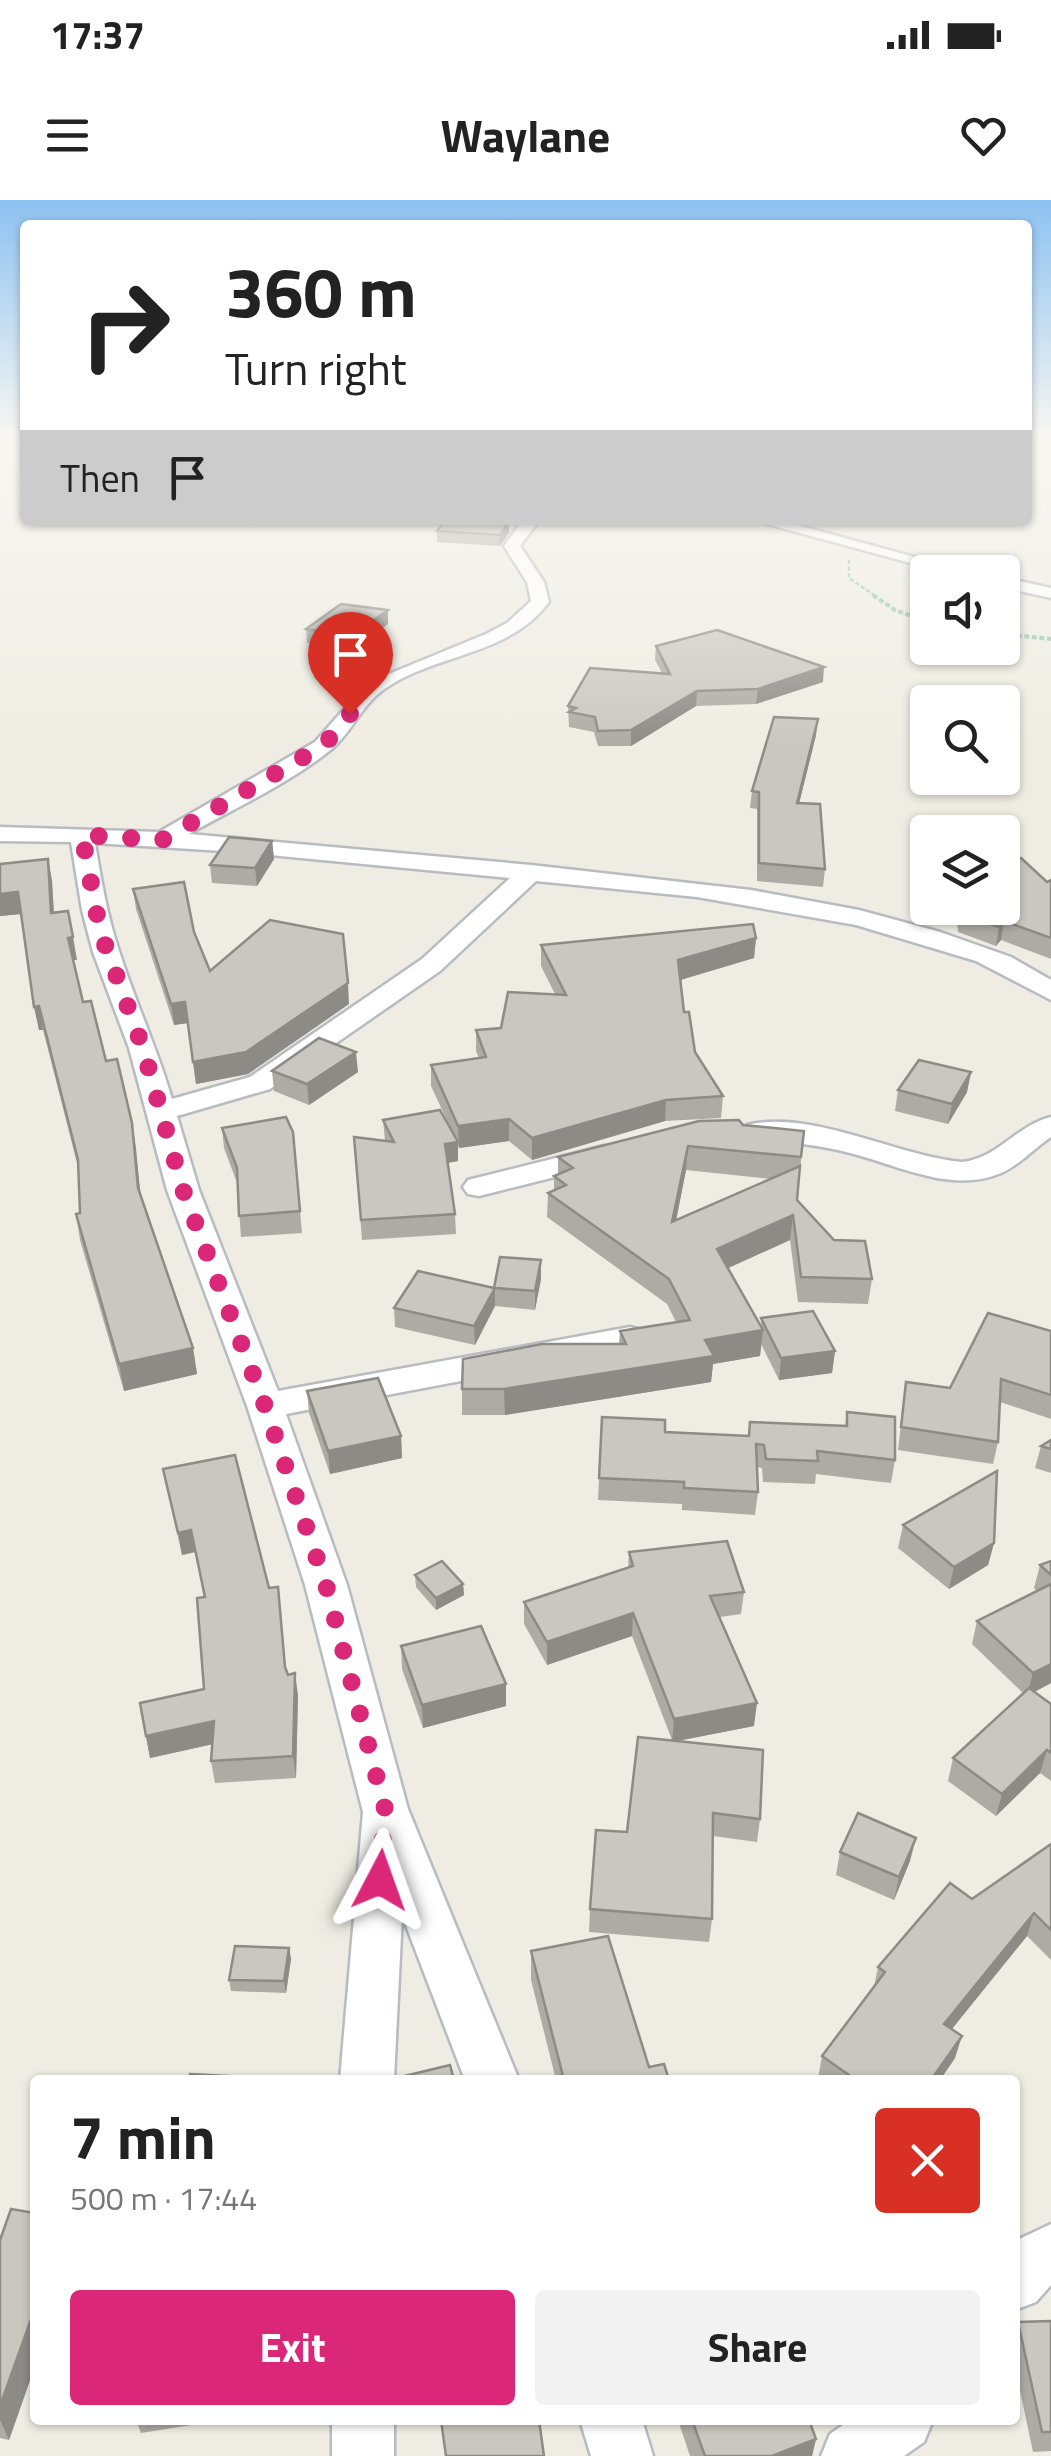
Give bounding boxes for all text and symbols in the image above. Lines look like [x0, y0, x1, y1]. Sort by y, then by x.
text: 17:37 [50, 6, 145, 64]
text: Waylane [441, 101, 610, 169]
icon: menu [40, 108, 95, 163]
icon: heart [956, 108, 1011, 163]
text: 360 m [225, 238, 417, 344]
icon: right [60, 260, 190, 390]
text: Turn right [225, 334, 407, 402]
text: Then [60, 449, 140, 507]
icon: arrive [160, 450, 215, 505]
map controls [910, 555, 1020, 925]
button: sound [910, 555, 1020, 665]
pin [308, 612, 393, 715]
icon: arrive [323, 627, 378, 682]
button: search [910, 685, 1020, 795]
button: layers [910, 815, 1020, 925]
position arrow [328, 1828, 432, 1932]
text: 7 min [70, 2091, 216, 2182]
button: close [875, 2108, 980, 2213]
text: 500 m · 17:44 [70, 2174, 257, 2222]
button: Exit [70, 2290, 515, 2405]
button: Share [535, 2290, 980, 2405]

